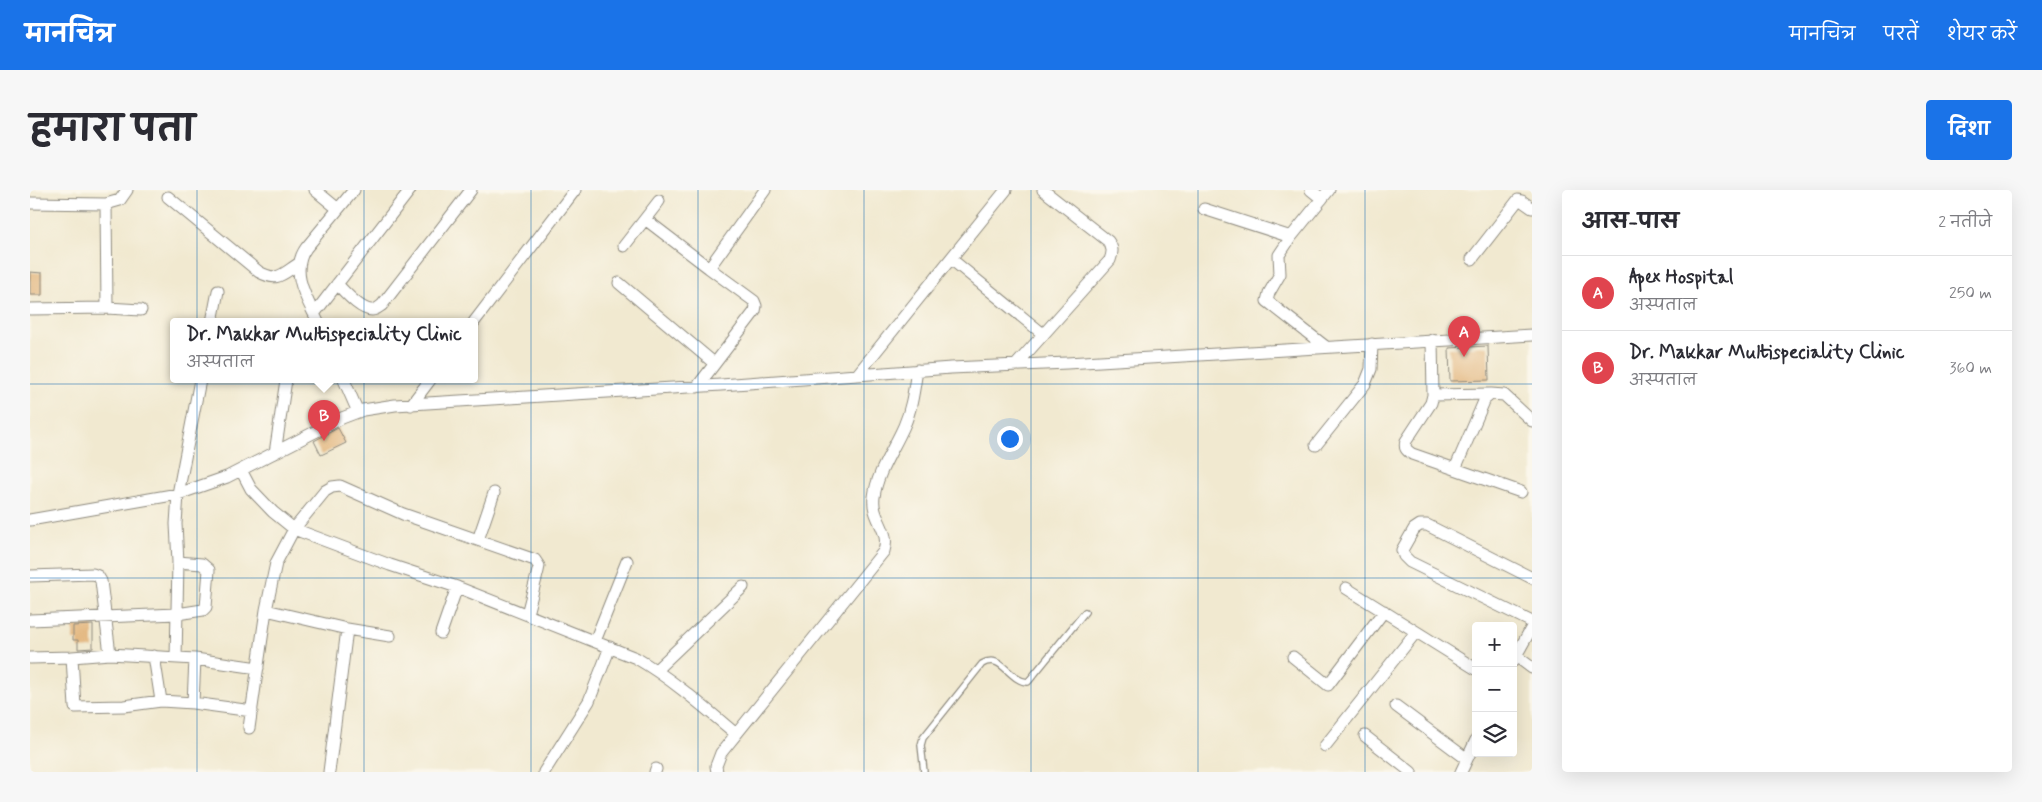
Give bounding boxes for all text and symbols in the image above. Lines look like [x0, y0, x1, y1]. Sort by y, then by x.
text: मानचित्र [25, 20, 114, 51]
text: मानचित्र [1789, 23, 1855, 47]
text: परतें [1883, 23, 1919, 47]
text: शेयर करें [1947, 23, 2017, 47]
button: दिशा [1926, 100, 2012, 160]
text: हमारा पता [30, 107, 195, 153]
text: आस-पास [1582, 208, 1679, 236]
text: 2 नतीजे [1938, 212, 1992, 233]
text: Apex Hospital [1629, 265, 1733, 290]
text: A [1593, 283, 1603, 304]
text: 250 m [1949, 283, 1992, 304]
text: अस्पताल [1629, 295, 1697, 316]
pin: A [1448, 316, 1480, 357]
popup [170, 318, 478, 383]
text: Dr. Makkar Multispeciality Clinic [186, 322, 462, 347]
text: Dr. Makkar Multispeciality Clinic [1629, 340, 1905, 365]
text: अस्पताल [186, 352, 254, 373]
text: B [1593, 358, 1603, 379]
text: 360 m [1949, 358, 1992, 379]
text: अस्पताल [1629, 370, 1697, 391]
pin: B [308, 400, 340, 441]
your location [997, 426, 1023, 452]
map controls [1472, 622, 1517, 757]
button: + [1472, 622, 1517, 667]
button: − [1472, 667, 1517, 712]
button: layers [1472, 712, 1517, 757]

